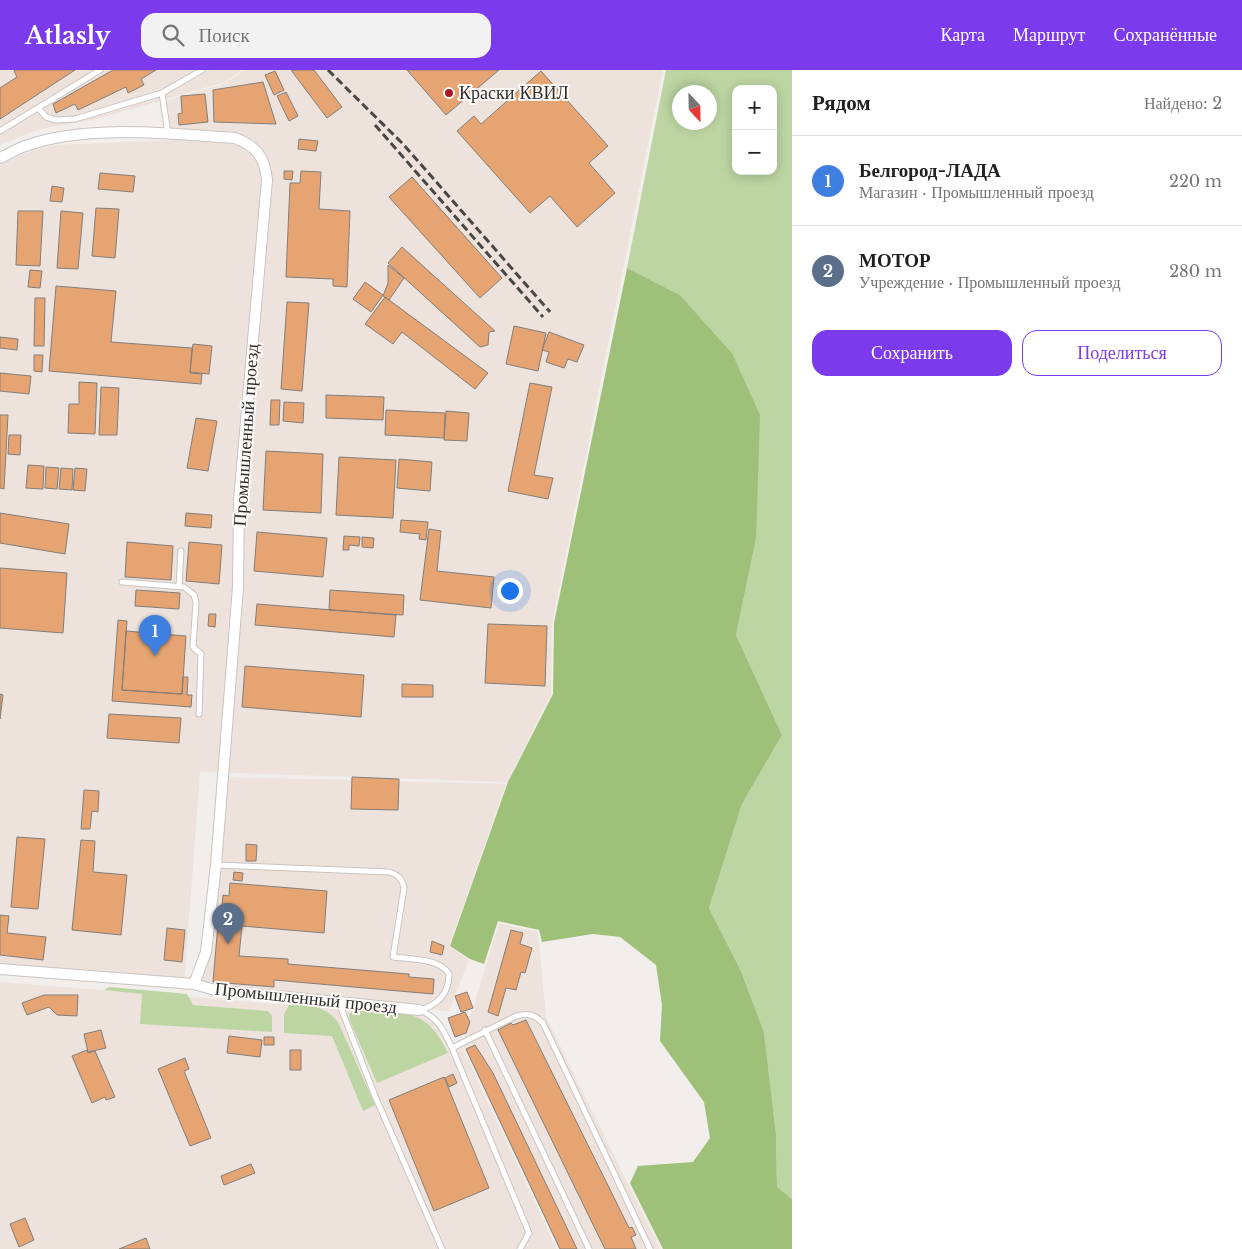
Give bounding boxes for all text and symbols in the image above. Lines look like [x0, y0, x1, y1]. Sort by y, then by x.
search box [141, 13, 491, 58]
text: Atlasly [25, 21, 111, 50]
icon: search [159, 21, 187, 49]
text: Поиск [199, 24, 250, 47]
text: Карта [940, 24, 985, 46]
text: Маршрут [1013, 24, 1085, 46]
text: Сохранённые [1113, 24, 1217, 46]
place label: Краски КВИЛ [459, 82, 569, 104]
north arrow [672, 85, 717, 130]
map controls [732, 85, 777, 175]
button: + [732, 85, 777, 130]
marker: Краски КВИЛ [443, 87, 455, 99]
text: Рядом [812, 90, 871, 116]
text: Найдено: 2 [1144, 93, 1222, 113]
button: − [732, 130, 777, 175]
text: Белгород-ЛАДА [859, 159, 1001, 182]
text: 1 [825, 171, 831, 191]
text: 220 m [1169, 171, 1222, 191]
text: Магазин · Промышленный проезд [859, 182, 1094, 202]
text: МОТОР [859, 249, 931, 272]
text: 2 [823, 261, 833, 281]
text: 280 m [1169, 261, 1222, 281]
text: Учреждение · Промышленный проезд [859, 272, 1121, 292]
button: Сохранить [812, 330, 1012, 376]
button: Поделиться [1022, 330, 1222, 376]
street label: Промышленный проезд [229, 343, 263, 527]
your location [497, 578, 523, 604]
pin: 1 [139, 615, 171, 656]
pin: 2 [212, 903, 244, 944]
street label: Промышленный проезд [214, 977, 398, 1019]

